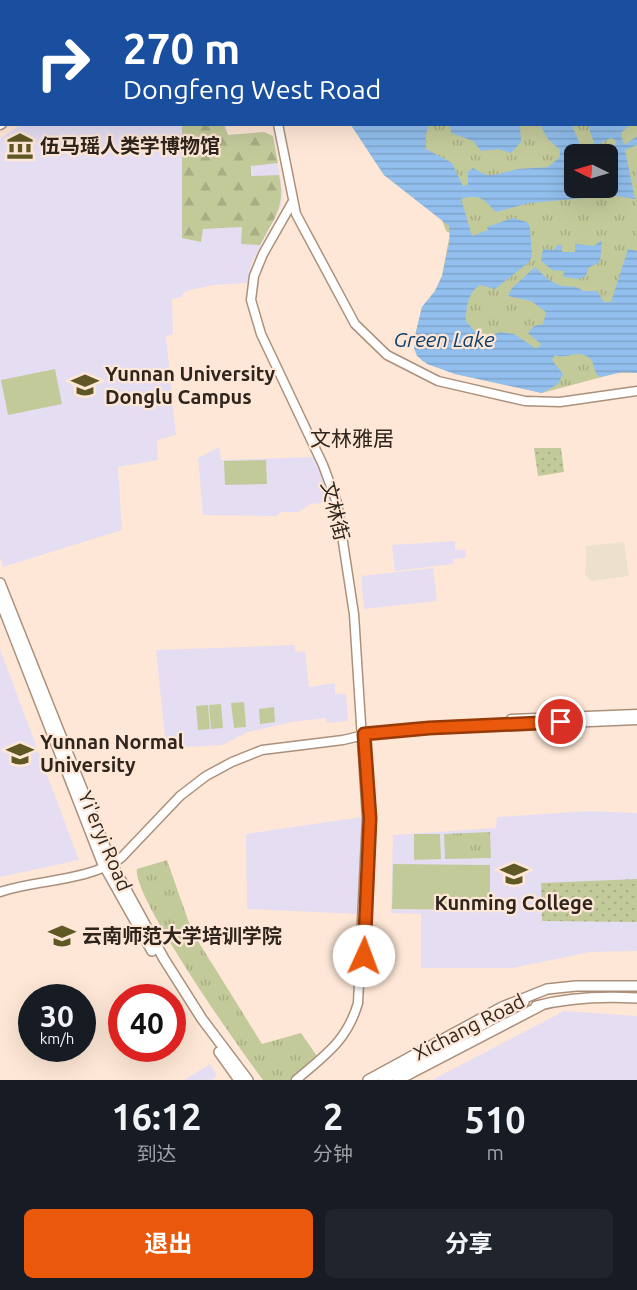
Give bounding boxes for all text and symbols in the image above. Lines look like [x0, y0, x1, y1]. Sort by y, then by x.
icon: right [24, 24, 102, 102]
text: 270 m [123, 25, 240, 72]
text: Dongfeng West Road [123, 74, 381, 104]
museum icon: 伍马瑶人类学博物馆 [5, 131, 35, 161]
place label: 伍马瑶人类学博物馆 [40, 134, 220, 157]
north arrow [564, 144, 618, 198]
map controls [564, 144, 618, 198]
water label: Green Lake [393, 327, 495, 351]
place label: Yunnan University Donglu Campus [105, 362, 276, 408]
school or university icon: Yunnan University Donglu Campus [70, 370, 100, 400]
district label: 文林雅居 [310, 426, 394, 450]
street label: 文林街 [317, 479, 354, 543]
pin [535, 696, 586, 747]
icon: arrive [544, 705, 577, 738]
place label: Yunnan Normal University [40, 730, 184, 776]
school or university icon: Yunnan Normal University [5, 739, 35, 769]
street label: Yi'eryi Road [74, 787, 137, 894]
school or university icon: Kunming College [499, 859, 529, 889]
place label: Kunming College [435, 891, 593, 914]
school or university icon: 云南师范大学培训学院 [47, 921, 77, 951]
place label: 云南师范大学培训学院 [82, 924, 282, 947]
position arrow [332, 924, 396, 988]
speed limit sign: 40 [108, 984, 186, 1062]
street label: Xichang Road [409, 989, 528, 1064]
text: 30 [40, 999, 74, 1033]
text: km/h [40, 1030, 74, 1047]
text: 16:12 [112, 1096, 202, 1137]
text: 2 [323, 1096, 343, 1137]
text: 510 [465, 1099, 526, 1140]
text: m [486, 1141, 504, 1164]
text: 到达 [137, 1142, 177, 1165]
text: 分钟 [313, 1142, 353, 1165]
button: 退出 [24, 1209, 313, 1278]
button: 分享 [325, 1209, 613, 1278]

